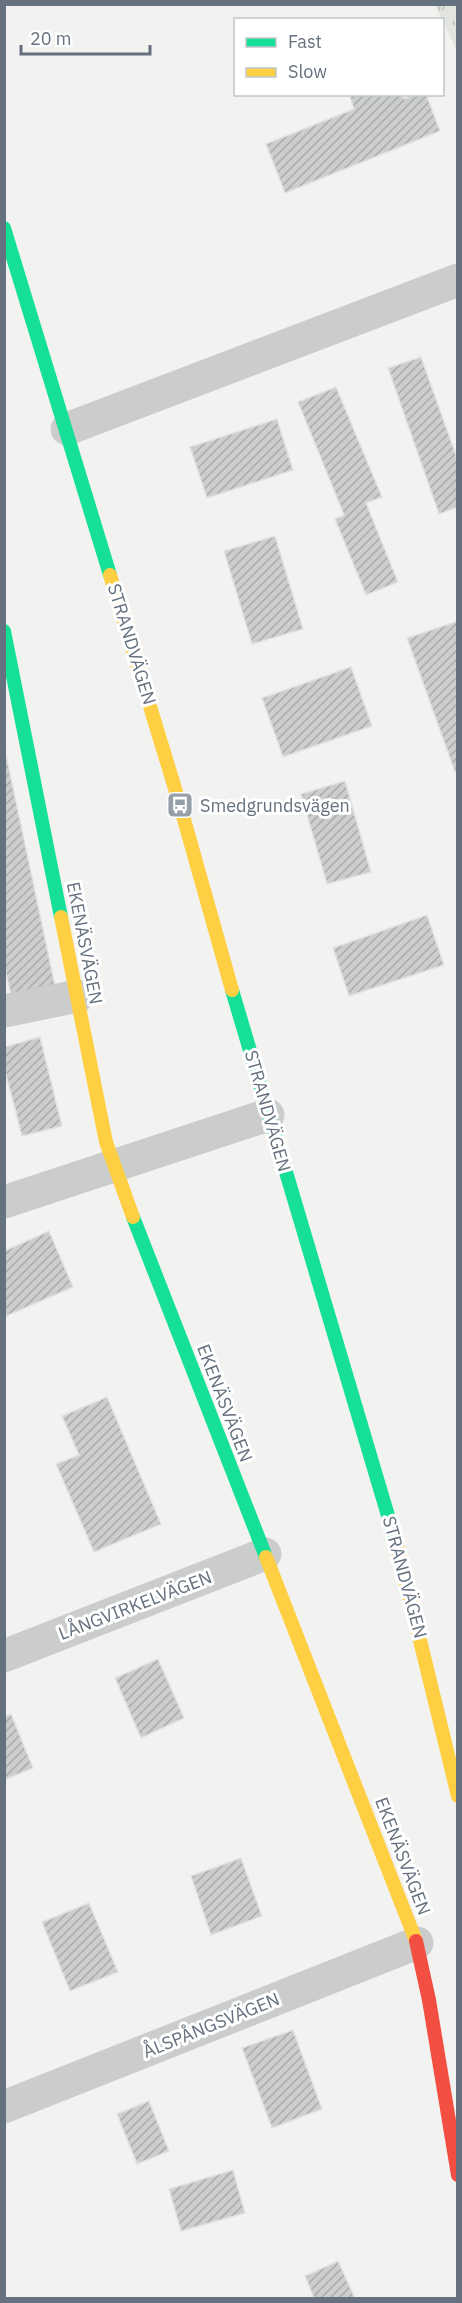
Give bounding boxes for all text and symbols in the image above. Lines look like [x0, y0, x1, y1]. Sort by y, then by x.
scale bar [21, 18, 150, 56]
legend [234, 18, 444, 96]
text: 20 m [30, 27, 72, 50]
text: Fast [288, 30, 322, 53]
text: Slow [288, 60, 327, 83]
street label: STRANDVÄGEN [103, 581, 161, 707]
bus stop icon: Smedgrundsvägen [165, 790, 195, 820]
place label: Smedgrundsvägen [200, 794, 350, 817]
street label: EKENÄSVÄGEN [62, 880, 108, 1006]
street label: STRANDVÄGEN [240, 1048, 296, 1174]
street label: EKENÄSVÄGEN [192, 1341, 258, 1465]
street label: STRANDVÄGEN [378, 1513, 432, 1641]
street label: LÅNGVIRKELVÄGEN [55, 1564, 215, 1645]
street label: EKENÄSVÄGEN [370, 1794, 436, 1918]
street label: ÅLSPÅNGSVÄGEN [139, 1986, 283, 2063]

